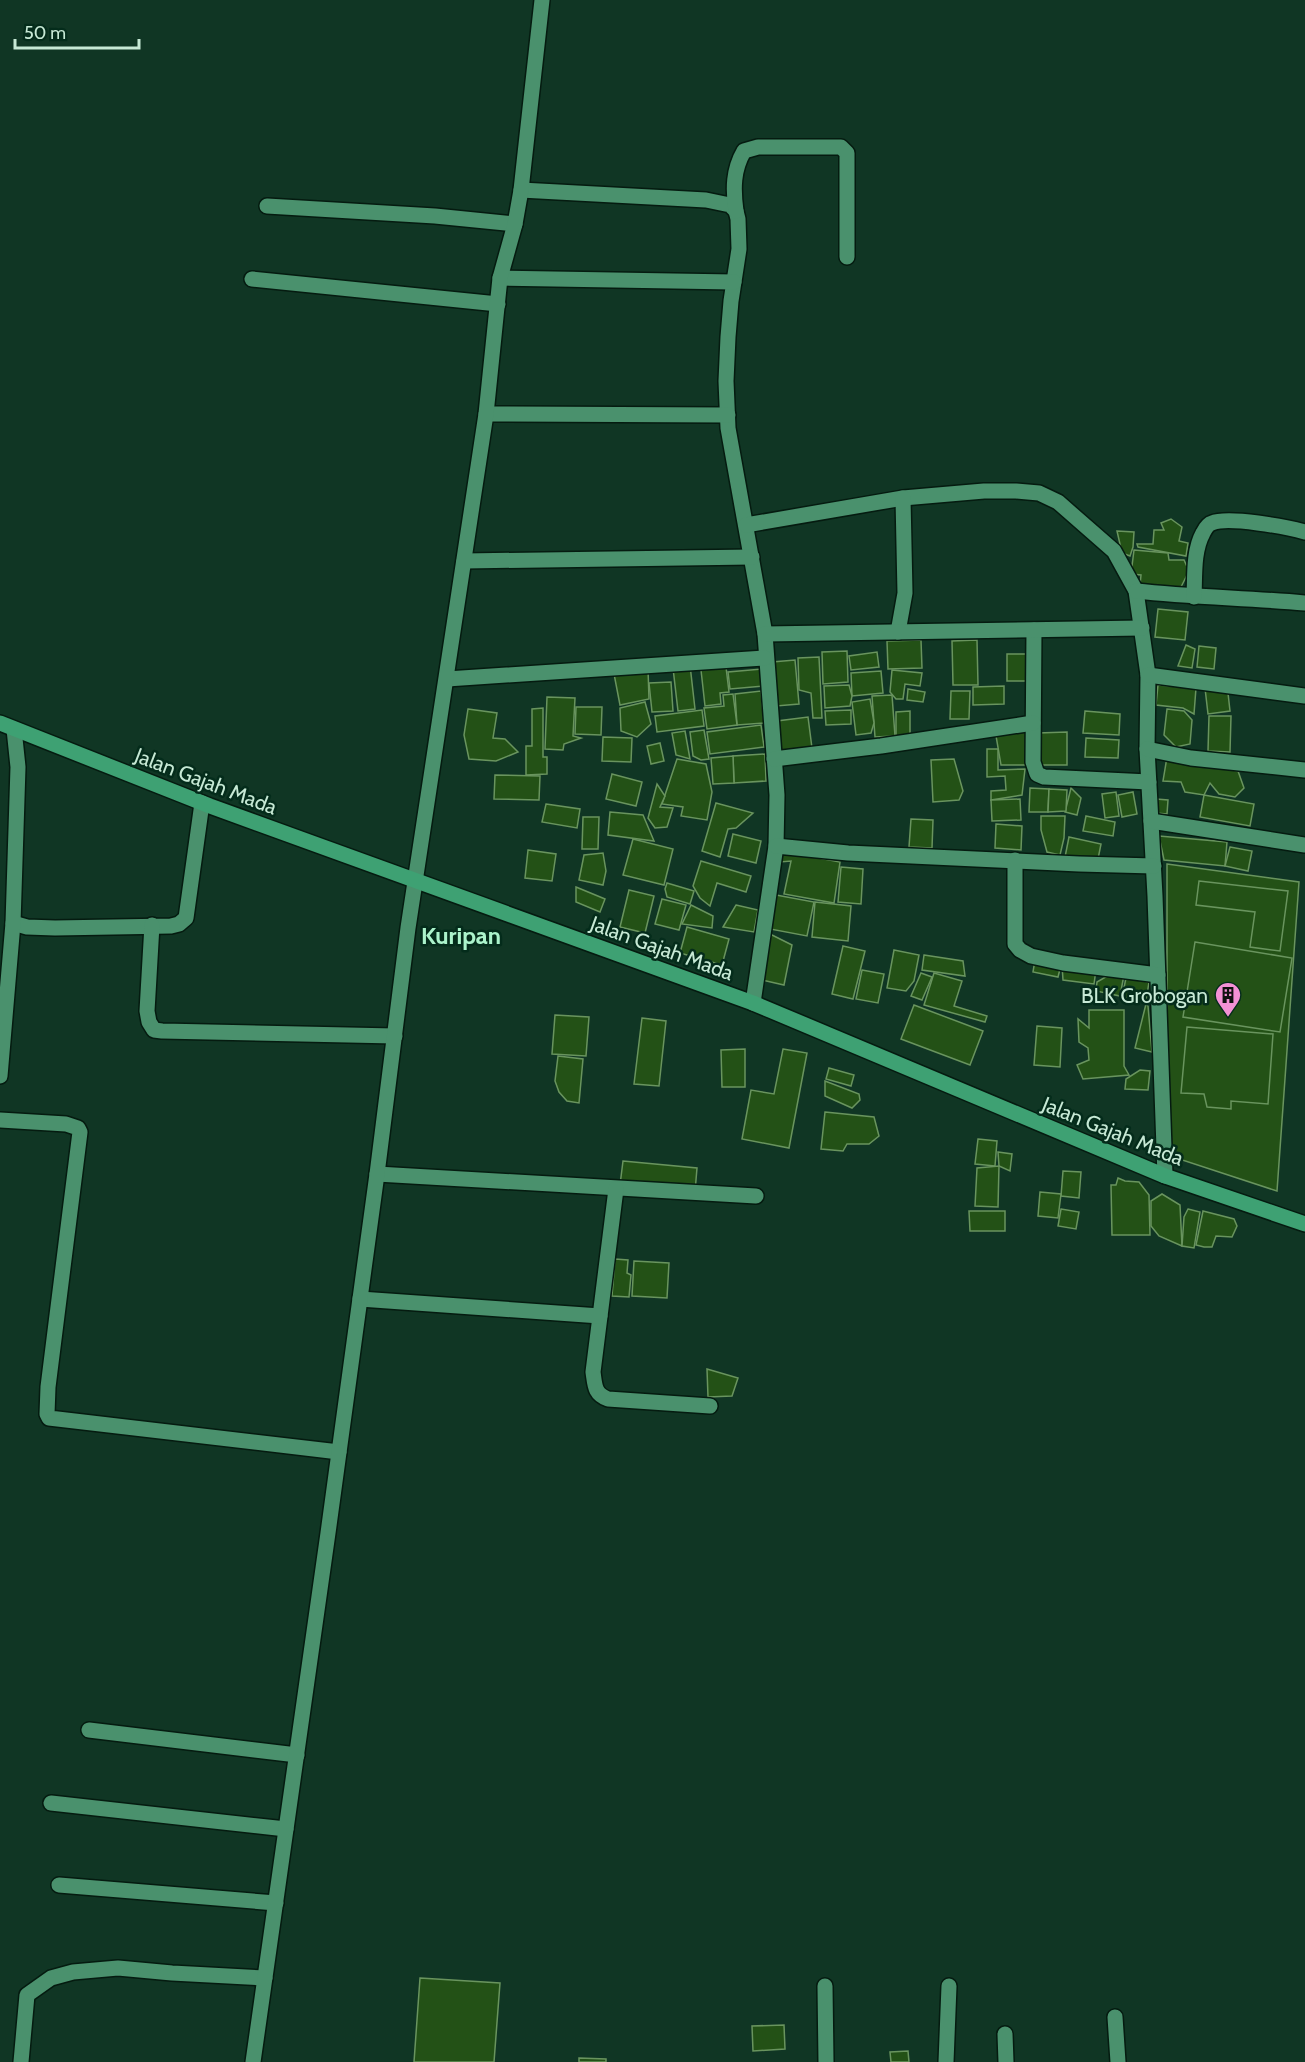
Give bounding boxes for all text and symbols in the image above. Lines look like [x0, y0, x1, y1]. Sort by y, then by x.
scale bar [15, 12, 140, 50]
text: 50 m [24, 22, 66, 44]
street label: Jalan Gajah Mada [130, 742, 281, 821]
street label: Jalan Gajah Mada [586, 910, 737, 986]
district label: Kuripan [421, 921, 501, 950]
building icon: BLK Grobogan [1213, 980, 1243, 1018]
place label: BLK Grobogan [1081, 983, 1208, 1008]
street label: Jalan Gajah Mada [1037, 1091, 1187, 1172]

